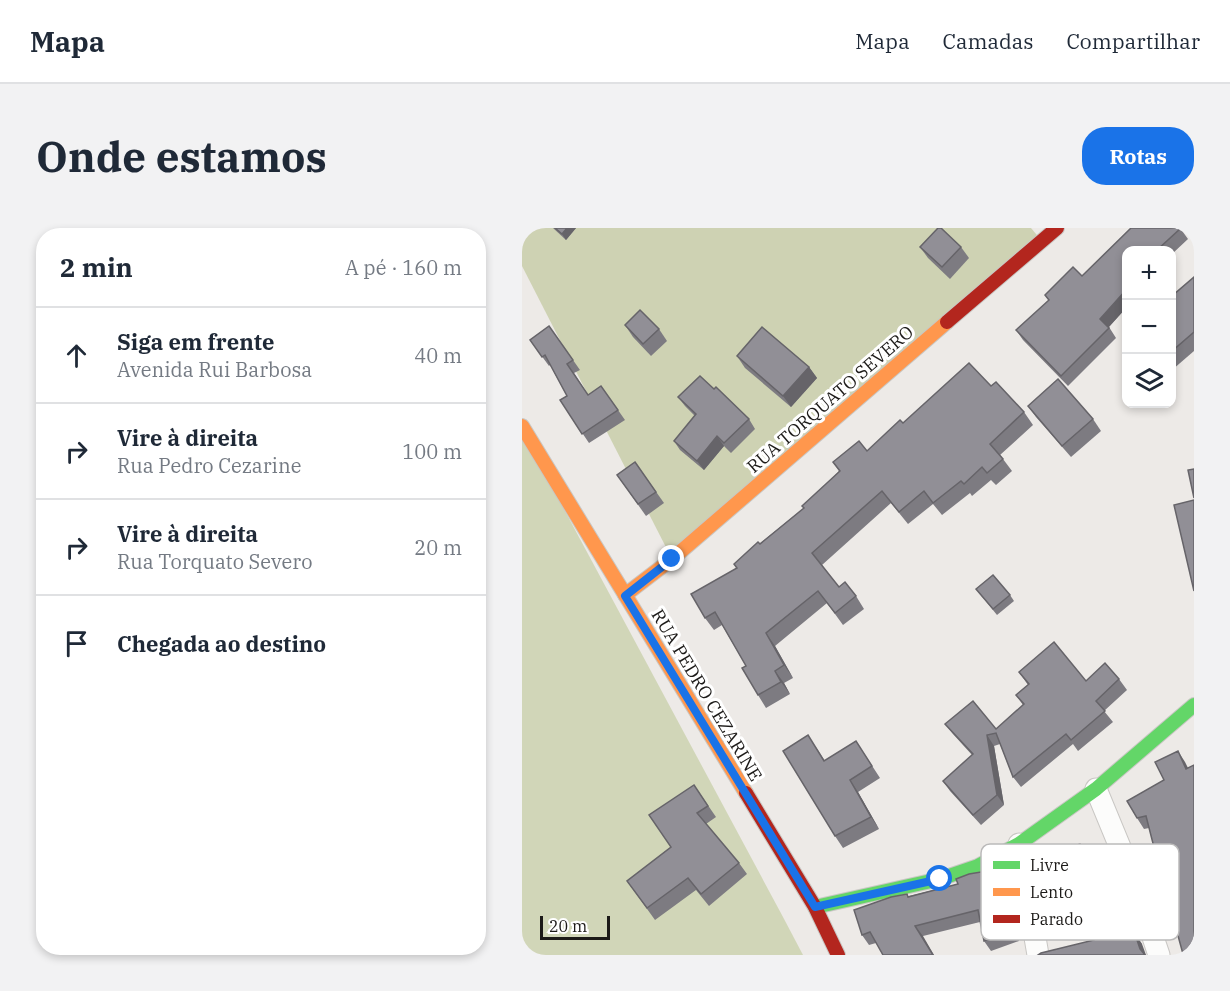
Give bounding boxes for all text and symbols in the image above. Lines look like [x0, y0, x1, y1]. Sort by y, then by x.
text: Mapa [30, 23, 105, 60]
text: Mapa [855, 27, 910, 55]
text: Camadas [943, 27, 1033, 55]
text: Compartilhar [1066, 27, 1200, 55]
button: Rotas [1082, 127, 1194, 185]
text: Onde estamos [36, 129, 327, 184]
map controls [1122, 246, 1176, 408]
button: + [1122, 246, 1176, 300]
text: 2 min [60, 250, 133, 284]
text: A pé · 160 m [345, 254, 462, 281]
button: − [1122, 300, 1176, 354]
street label: RUA TORQUATO SEVERO [742, 320, 918, 478]
text: Siga em frente [117, 327, 274, 356]
icon: ahead [60, 339, 93, 372]
text: 40 m [414, 342, 462, 369]
button: layers [1122, 354, 1176, 408]
text: Avenida Rui Barbosa [117, 356, 312, 383]
text: Vire à direita [117, 423, 258, 452]
icon: right [60, 435, 93, 468]
text: 100 m [402, 438, 462, 465]
text: Rua Pedro Cezarine [117, 452, 301, 479]
text: Vire à direita [117, 519, 258, 548]
icon: right [60, 531, 93, 564]
text: 20 m [414, 534, 462, 561]
route end [658, 545, 684, 571]
text: Rua Torquato Severo [117, 548, 312, 575]
street label: RUA PEDRO CEZARINE [647, 605, 767, 785]
icon: arrive [60, 627, 93, 660]
text: Chegada ao destino [117, 629, 326, 658]
legend [981, 844, 1179, 940]
text: Livre [1030, 855, 1069, 875]
route start [926, 865, 952, 891]
text: Lento [1030, 882, 1073, 902]
text: Parado [1030, 909, 1083, 929]
scale bar [540, 913, 610, 940]
text: 20 m [549, 916, 587, 936]

